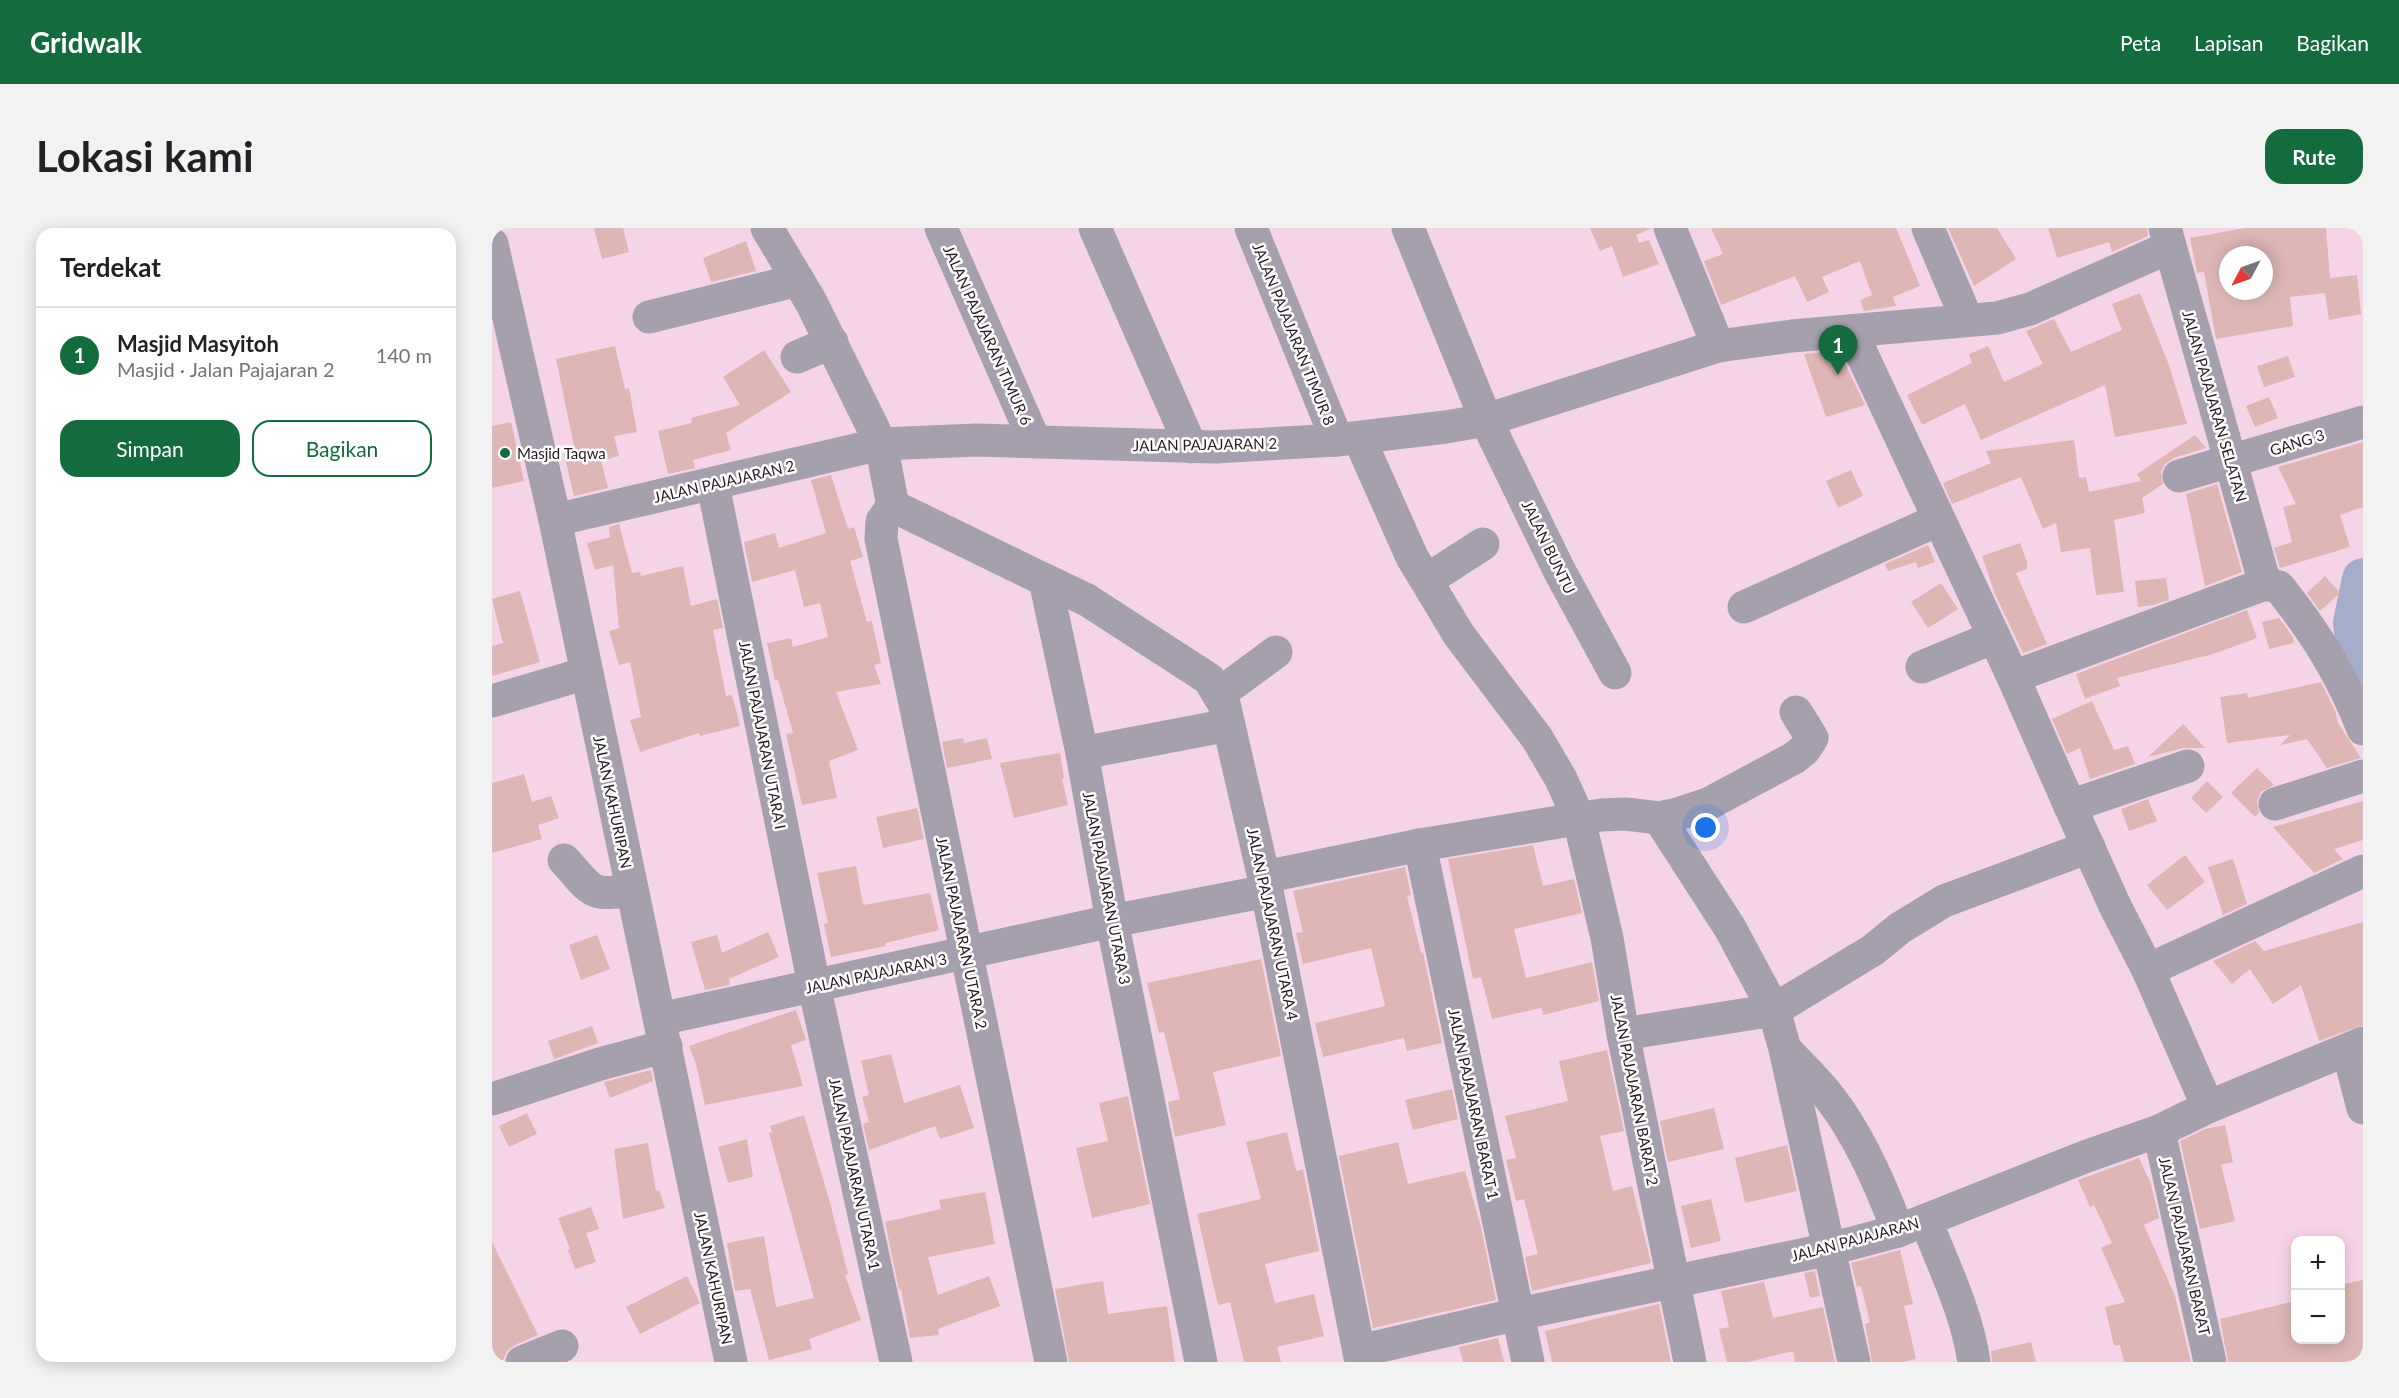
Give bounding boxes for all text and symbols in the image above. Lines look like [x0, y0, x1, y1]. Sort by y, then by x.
text: Gridwalk [30, 25, 142, 59]
text: Peta [2120, 30, 2161, 55]
text: Lapisan [2194, 30, 2263, 55]
text: Bagikan [2296, 30, 2369, 55]
button: Rute [2265, 129, 2363, 184]
text: Lokasi kami [36, 131, 254, 181]
street label: JALAN PAJAJARAN TIMUR 8 [1249, 240, 1339, 428]
street label: JALAN PAJAJARAN TIMUR 6 [940, 242, 1036, 428]
north arrow [2219, 246, 2273, 300]
text: Terdekat [60, 251, 161, 283]
street label: JALAN PAJAJARAN SELATAN [2179, 308, 2251, 504]
pin: 1 [1818, 326, 1858, 375]
text: Masjid Masyitoh [117, 330, 279, 357]
text: 1 [74, 343, 85, 367]
text: 140 m [376, 343, 432, 367]
text: Masjid · Jalan Pajajaran 2 [117, 357, 335, 381]
button: Simpan [60, 420, 240, 477]
button: Bagikan [252, 420, 432, 477]
street label: GANG 3 [2268, 425, 2326, 459]
street label: JALAN PAJAJARAN 2 [1133, 434, 1277, 454]
place label: Masjid Taqwa [517, 444, 606, 462]
marker: Masjid Taqwa [498, 446, 512, 460]
street label: JALAN PAJAJARAN 2 [652, 456, 796, 506]
street label: JALAN BUNTU [1519, 497, 1579, 597]
street label: JALAN PAJAJARAN UTARA I [736, 639, 790, 831]
street label: JALAN KAHURIPAN [590, 734, 636, 870]
street label: JALAN PAJAJARAN UTARA 3 [1079, 790, 1135, 986]
your location [1691, 813, 1720, 842]
street label: JALAN PAJAJARAN UTARA 4 [1244, 826, 1302, 1022]
street label: JALAN PAJAJARAN UTARA 2 [933, 835, 991, 1031]
street label: JALAN PAJAJARAN 3 [804, 949, 948, 997]
street label: JALAN PAJAJARAN BARAT 2 [1608, 993, 1662, 1187]
street label: JALAN PAJAJARAN BARAT 1 [1445, 1007, 1503, 1201]
street label: JALAN PAJAJARAN UTARA 1 [826, 1076, 884, 1272]
street label: JALAN PAJAJARAN BARAT [2156, 1155, 2214, 1337]
street label: JALAN KAHURIPAN [691, 1210, 737, 1346]
street label: JALAN PAJAJARAN [1789, 1213, 1921, 1265]
map controls [2291, 1236, 2345, 1344]
button: + [2291, 1236, 2345, 1290]
button: − [2291, 1290, 2345, 1344]

